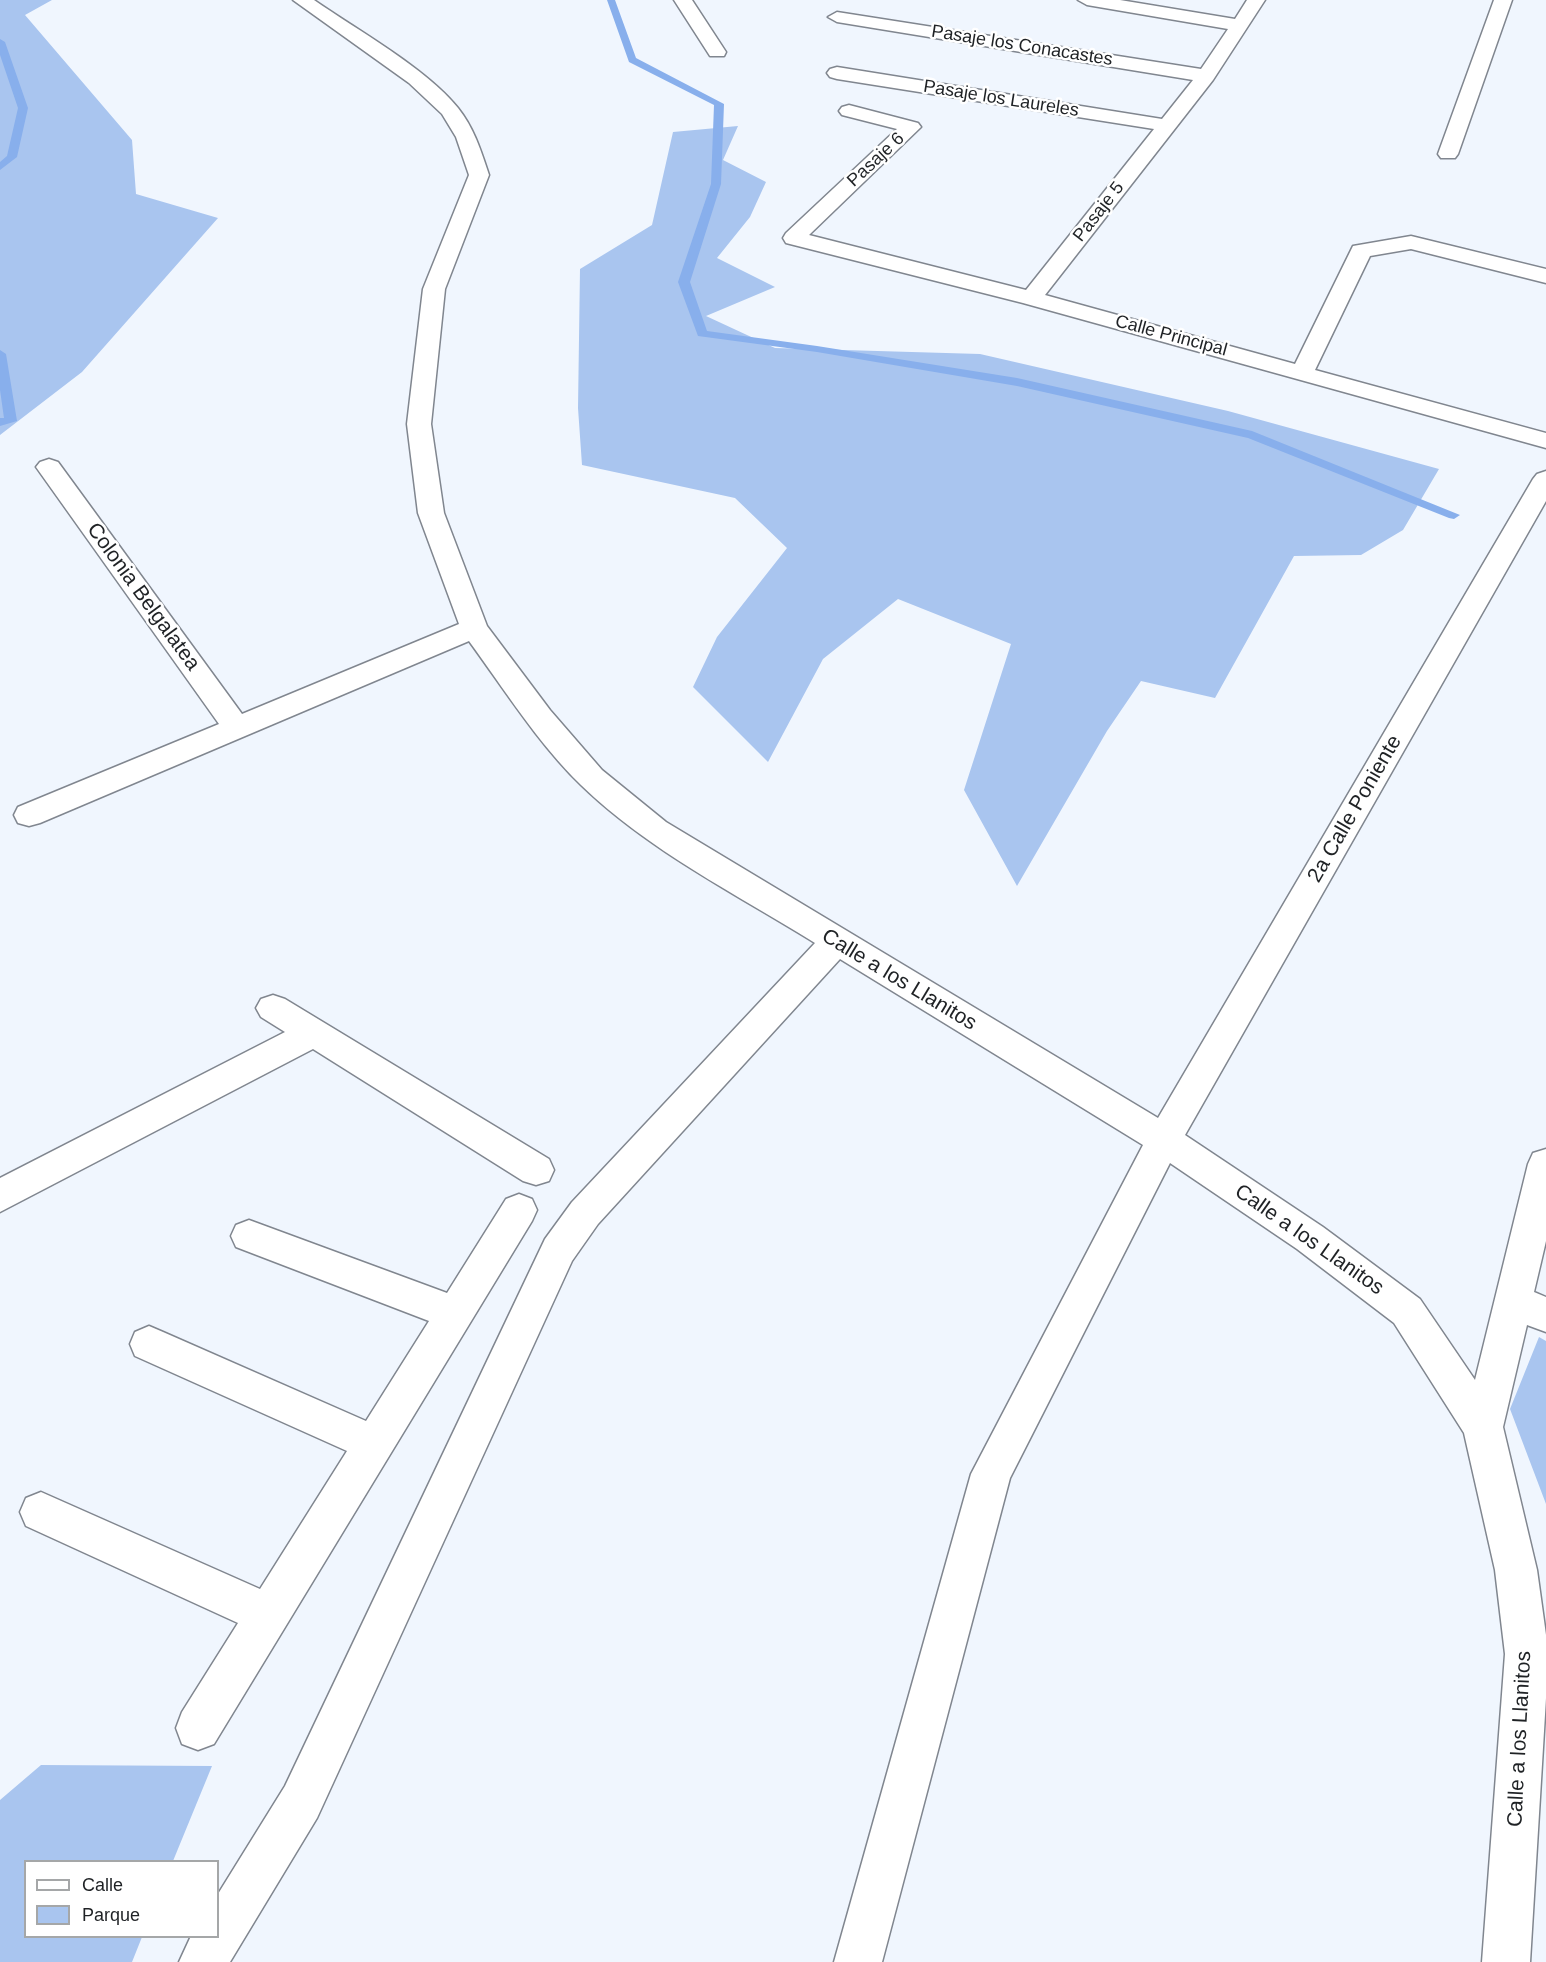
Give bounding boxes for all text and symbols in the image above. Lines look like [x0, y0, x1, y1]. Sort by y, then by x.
street label: Pasaje los Conacastes [930, 21, 1114, 71]
street label: Pasaje los Laureles [922, 76, 1080, 122]
street label: Pasaje 6 [843, 128, 909, 192]
street label: Pasaje 5 [1069, 178, 1129, 246]
street label: Calle Principal [1113, 311, 1229, 361]
street label: Colonia Belgalatea [81, 518, 205, 676]
street label: 2a Calle Poniente [1303, 731, 1407, 887]
street label: Calle a los Llanitos [817, 924, 981, 1036]
street label: Calle a los Llanitos [1230, 1179, 1388, 1301]
street label: Calle a los Llanitos [1503, 1650, 1537, 1828]
legend [24, 1860, 219, 1938]
text: Calle [82, 1875, 123, 1895]
text: Parque [82, 1905, 140, 1925]

